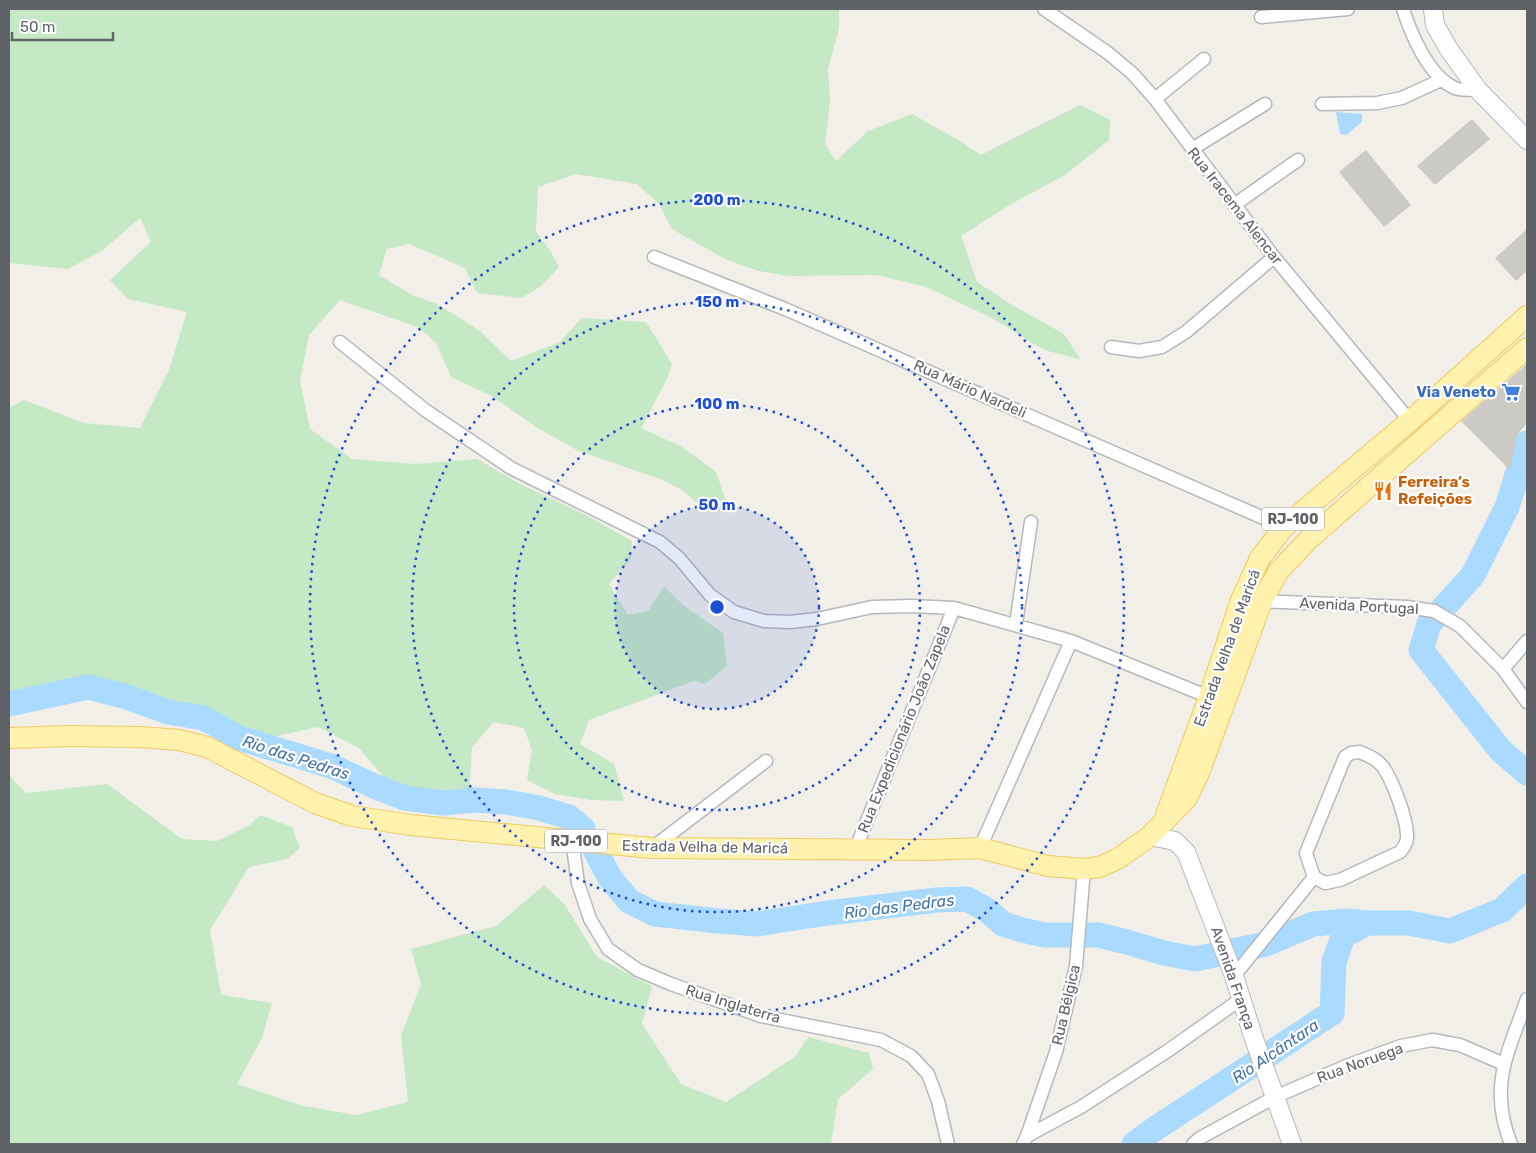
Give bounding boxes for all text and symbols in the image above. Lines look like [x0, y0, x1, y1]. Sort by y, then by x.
scale bar [12, 10, 114, 42]
text: 50 m [20, 18, 55, 36]
street label: Rua Iracema Alencar [1184, 144, 1287, 268]
text: 200 m [693, 191, 741, 209]
text: 150 m [695, 293, 739, 311]
street label: Rua Mário Nardeli [911, 356, 1029, 422]
supermarket icon: Via Veneto [1500, 381, 1522, 403]
place label: Via Veneto [1417, 383, 1496, 401]
text: 100 m [695, 395, 739, 413]
place label: Ferreira’s Refeições [1398, 473, 1472, 508]
restaurant icon: Ferreira’s Refeições [1372, 480, 1394, 502]
text: 50 m [699, 496, 735, 514]
road number: RJ-100 [1262, 508, 1324, 530]
street label: Estrada Velha de Maricá [1190, 567, 1264, 729]
street label: Avenida Portugal [1299, 594, 1419, 618]
centre of rings [708, 598, 726, 616]
street label: Rua Expedicionário João Zapela [854, 622, 954, 836]
water label: Rio das Pedras [240, 731, 352, 784]
road number: RJ-100 [545, 829, 607, 852]
street label: Estrada Velha de Maricá [622, 837, 788, 857]
water label: Rio das Pedras [843, 890, 955, 923]
street label: Avenida França [1207, 924, 1259, 1032]
street label: Rua Bélgica [1048, 963, 1084, 1047]
street label: Rua Inglaterra [683, 981, 783, 1027]
water label: Rio Alcântara [1228, 1015, 1322, 1087]
street label: Rua Noruega [1315, 1039, 1405, 1087]

